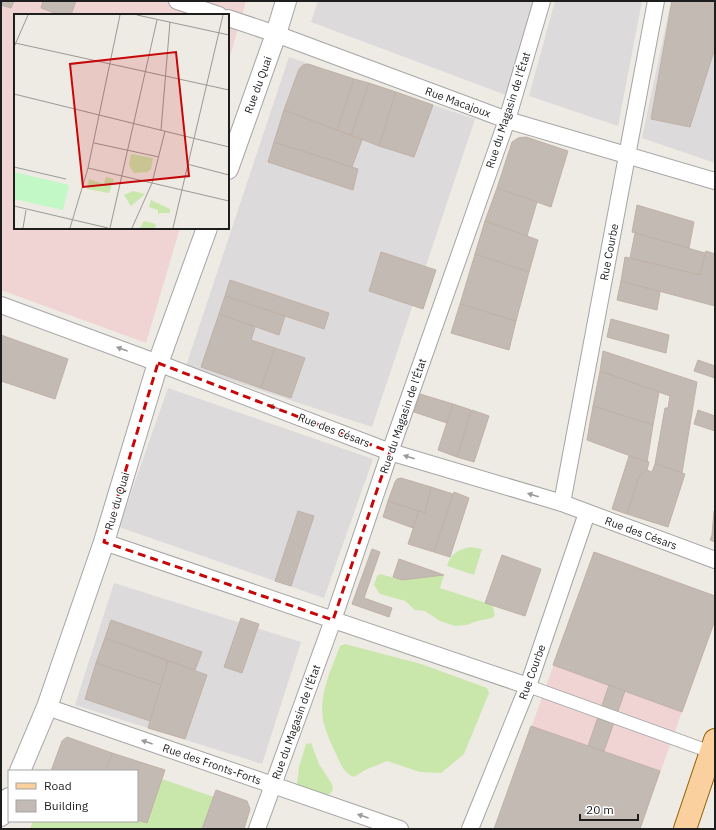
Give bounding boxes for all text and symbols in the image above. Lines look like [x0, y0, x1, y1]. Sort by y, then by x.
inset map [14, 14, 229, 229]
street label: Rue du Magasin de l'État [483, 50, 533, 170]
street label: Rue du Quai [241, 55, 275, 115]
street label: Rue Macajoux [423, 84, 493, 120]
street label: Rue Courbe [597, 222, 621, 282]
one-way arrow [115, 346, 127, 352]
street label: Rue du Magasin de l'État [377, 356, 429, 476]
one-way arrow [267, 404, 279, 410]
street label: Rue des Césars [296, 410, 372, 450]
one-way arrow [403, 454, 415, 460]
street label: Rue du Quai [102, 470, 132, 532]
one-way arrow [527, 492, 539, 498]
street label: Rue des Césars [603, 513, 679, 553]
street label: Rue Courbe [516, 643, 548, 701]
street label: Rue du Magasin de l'État [269, 663, 323, 781]
one-way arrow [141, 738, 153, 744]
street label: Rue des Fronts-Forts [161, 741, 263, 787]
legend [8, 770, 138, 822]
text: Road [44, 778, 72, 793]
scale bar [580, 796, 638, 822]
text: Building [44, 798, 89, 813]
text: 20 m [586, 802, 614, 817]
one-way arrow [357, 813, 369, 819]

